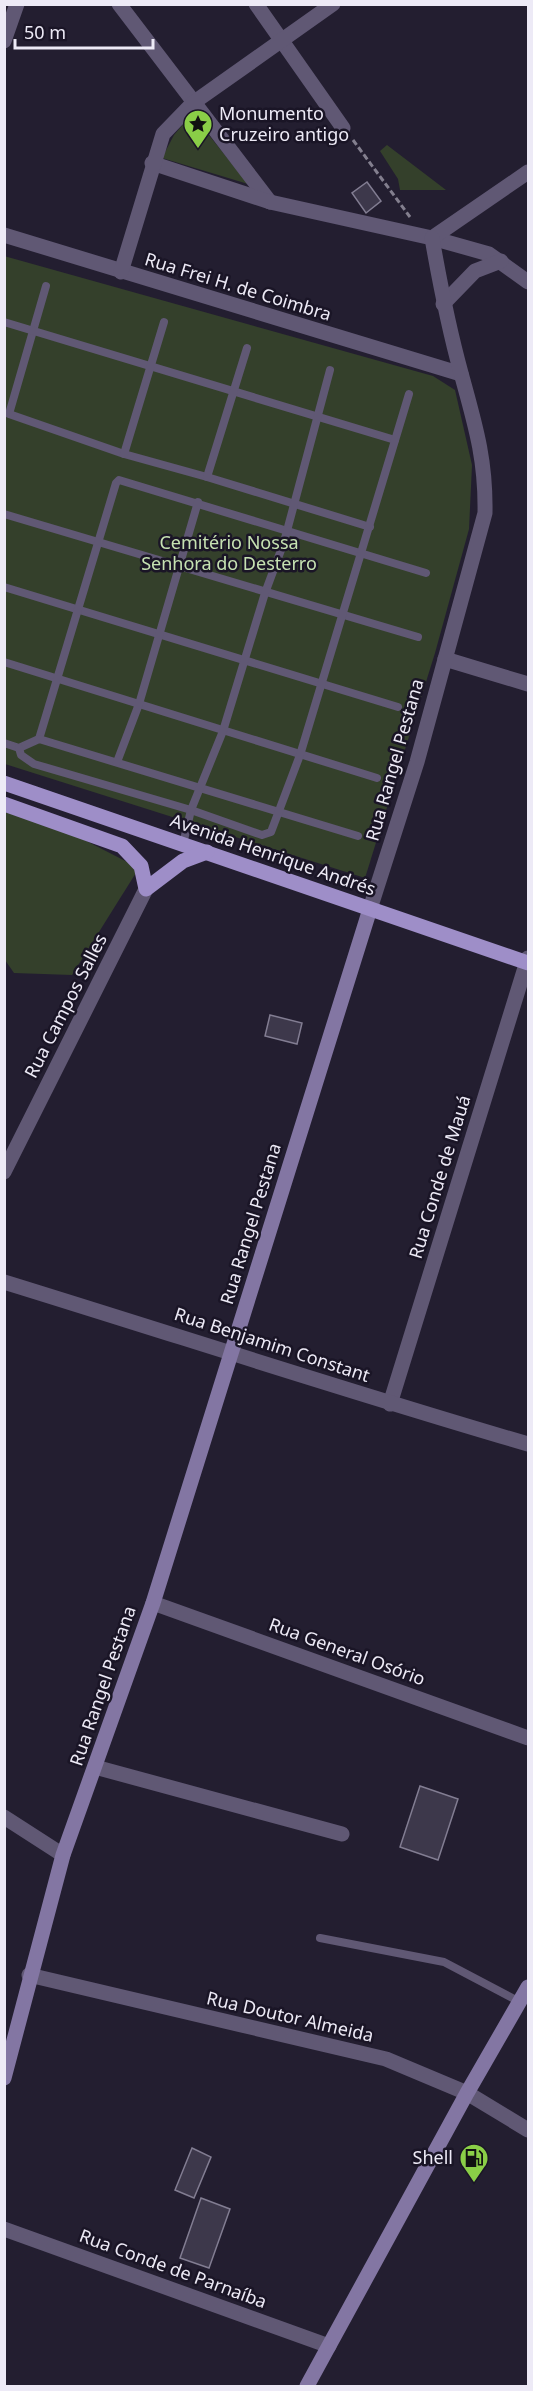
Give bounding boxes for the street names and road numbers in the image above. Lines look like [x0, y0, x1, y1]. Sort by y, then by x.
street label: Rua Frei H. de Coimbra [142, 246, 334, 326]
street label: Rua Rangel Pestana [359, 676, 429, 844]
street label: Avenida Henrique Andrés [167, 808, 379, 901]
street label: Rua Campos Salles [18, 929, 112, 1082]
street label: Rua Conde de Mauá [403, 1092, 475, 1261]
street label: Rua Rangel Pestana [214, 1140, 286, 1307]
street label: Rua Benjamim Constant [172, 1301, 374, 1387]
street label: Rua Rangel Pestana [63, 1603, 141, 1769]
street label: Rua General Osório [266, 1612, 429, 1690]
street label: Rua Doutor Almeida [204, 1985, 376, 2047]
street label: Rua Conde de Parnaíba [76, 2223, 270, 2313]

